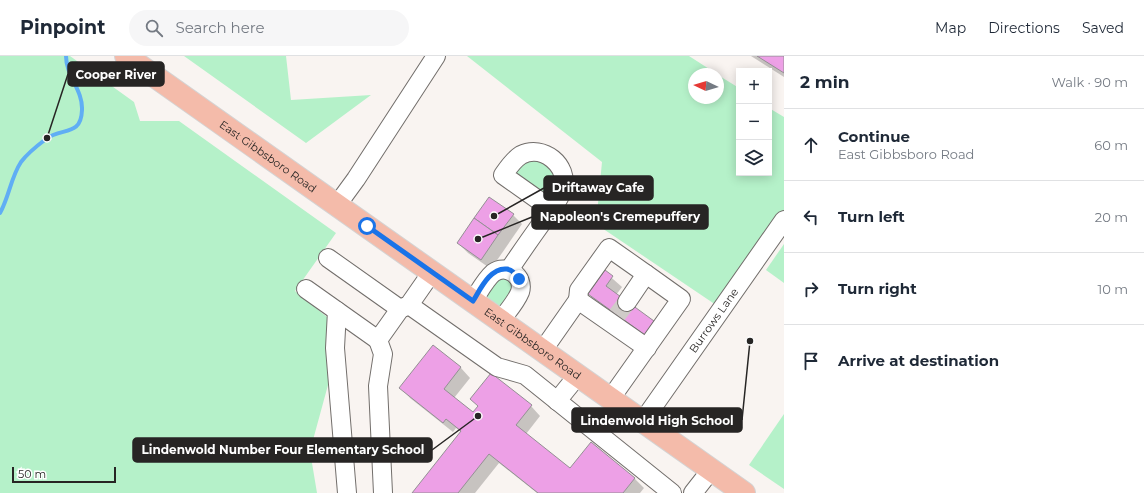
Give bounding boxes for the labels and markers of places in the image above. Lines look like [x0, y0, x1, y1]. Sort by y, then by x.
callout: Cooper River [68, 62, 164, 86]
callout: Driftaway Cafe [544, 176, 653, 200]
callout: Napoleon's Cremepuffery [532, 205, 708, 229]
callout: Lindenwold High School [572, 408, 742, 432]
callout: Lindenwold Number Four Elementary School [133, 438, 432, 462]

